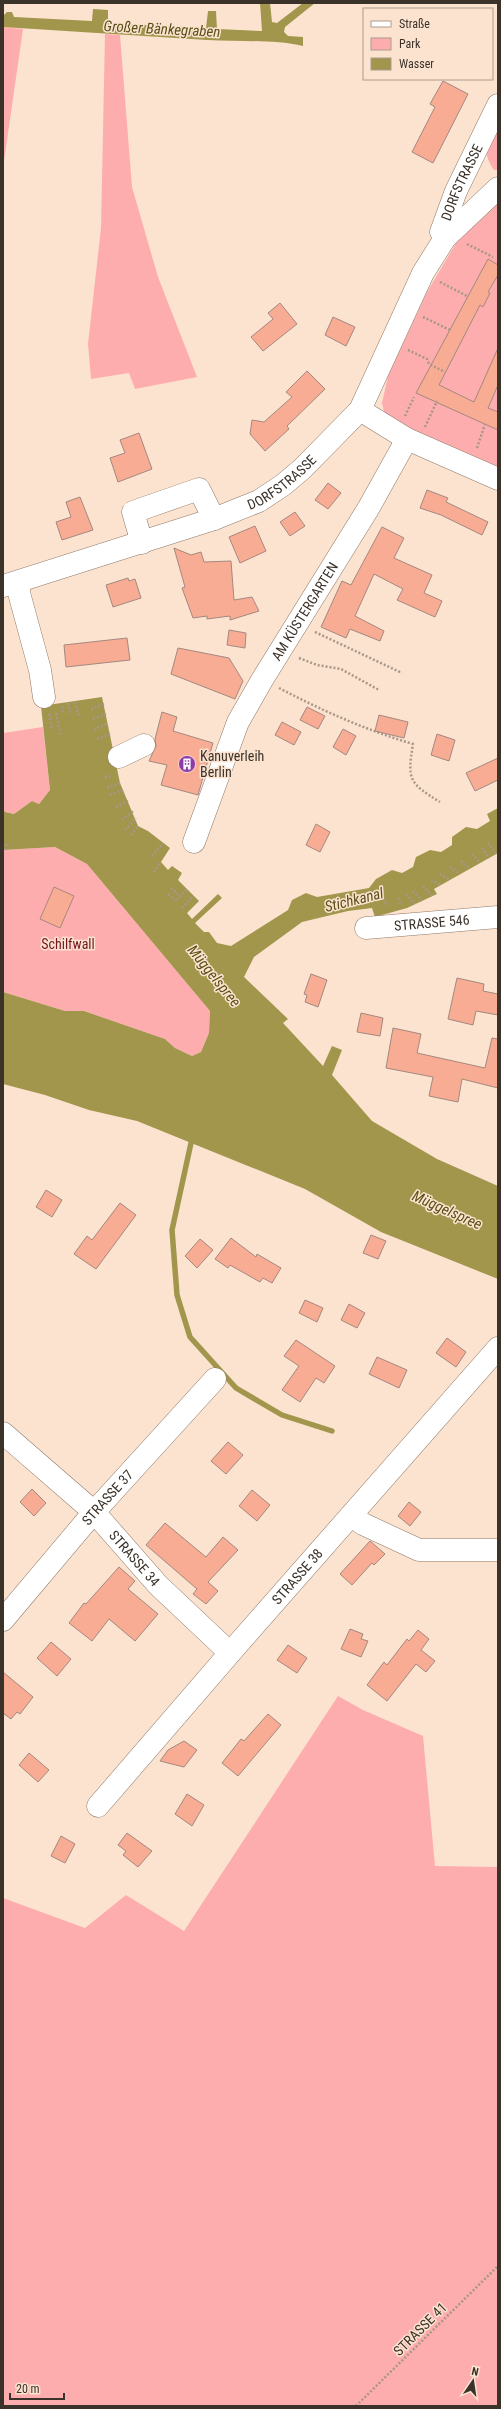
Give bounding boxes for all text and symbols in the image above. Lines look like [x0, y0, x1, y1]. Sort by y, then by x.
legend [363, 8, 493, 80]
water label: Großer Bänkegraben [103, 17, 221, 41]
text: Straße [399, 17, 430, 31]
text: Park [399, 37, 421, 51]
text: Wasser [399, 57, 434, 71]
street label: DORFSTRASSE [438, 141, 486, 223]
street label: DORFSTRASSE [245, 452, 319, 513]
street label: AM KÜSTERGARTEN [268, 559, 341, 663]
place label: Kanuverleih Berlin [200, 748, 264, 780]
building icon: Kanuverleih Berlin [177, 754, 197, 774]
water label: Stichkanal [323, 884, 386, 916]
street label: STRASSE 546 [393, 911, 470, 934]
park label: Schilfwall [41, 936, 95, 952]
water label: Müggelspree [184, 941, 244, 1011]
water label: Müggelspree [409, 1187, 485, 1233]
street label: STRASSE 37 [79, 1467, 136, 1528]
street label: STRASSE 34 [106, 1527, 163, 1589]
street label: STRASSE 38 [269, 1545, 326, 1607]
street label: STRASSE 41 [390, 2299, 450, 2359]
north arrow [453, 2361, 493, 2401]
text: N [470, 2365, 480, 2379]
scale bar [10, 2375, 64, 2401]
text: 20 m [16, 2382, 40, 2396]

